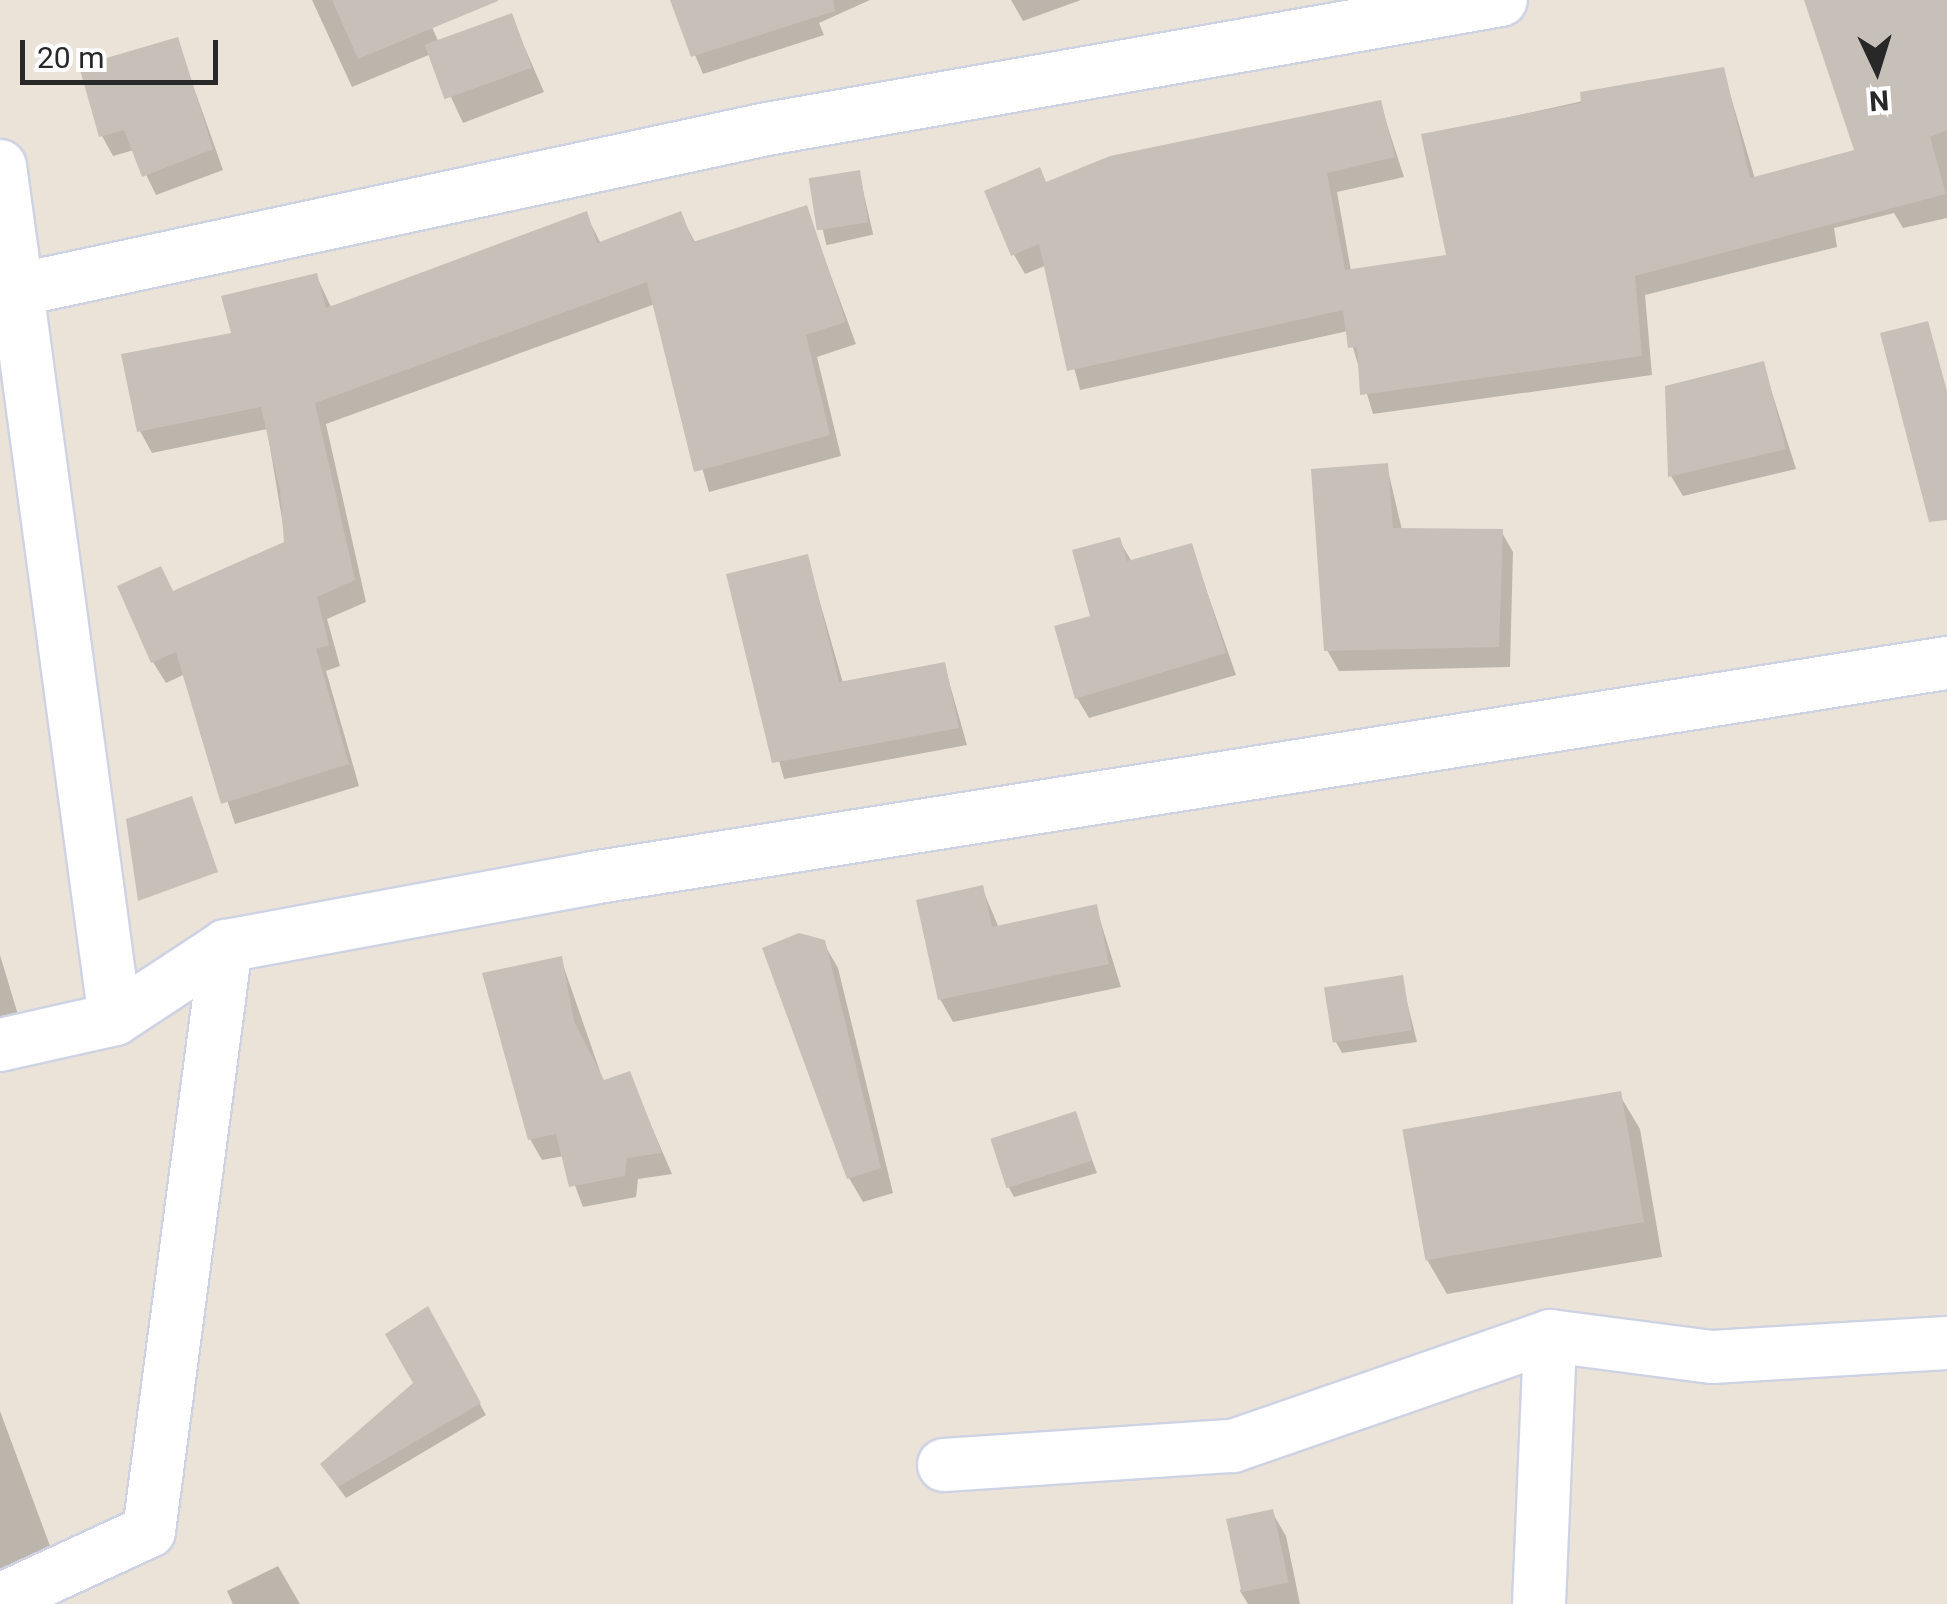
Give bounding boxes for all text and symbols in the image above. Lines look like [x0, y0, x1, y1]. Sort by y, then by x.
scale bar [25, 20, 222, 82]
north arrow [1827, 20, 1927, 120]
text: 20 m [37, 40, 104, 75]
text: N [1868, 83, 1890, 118]

